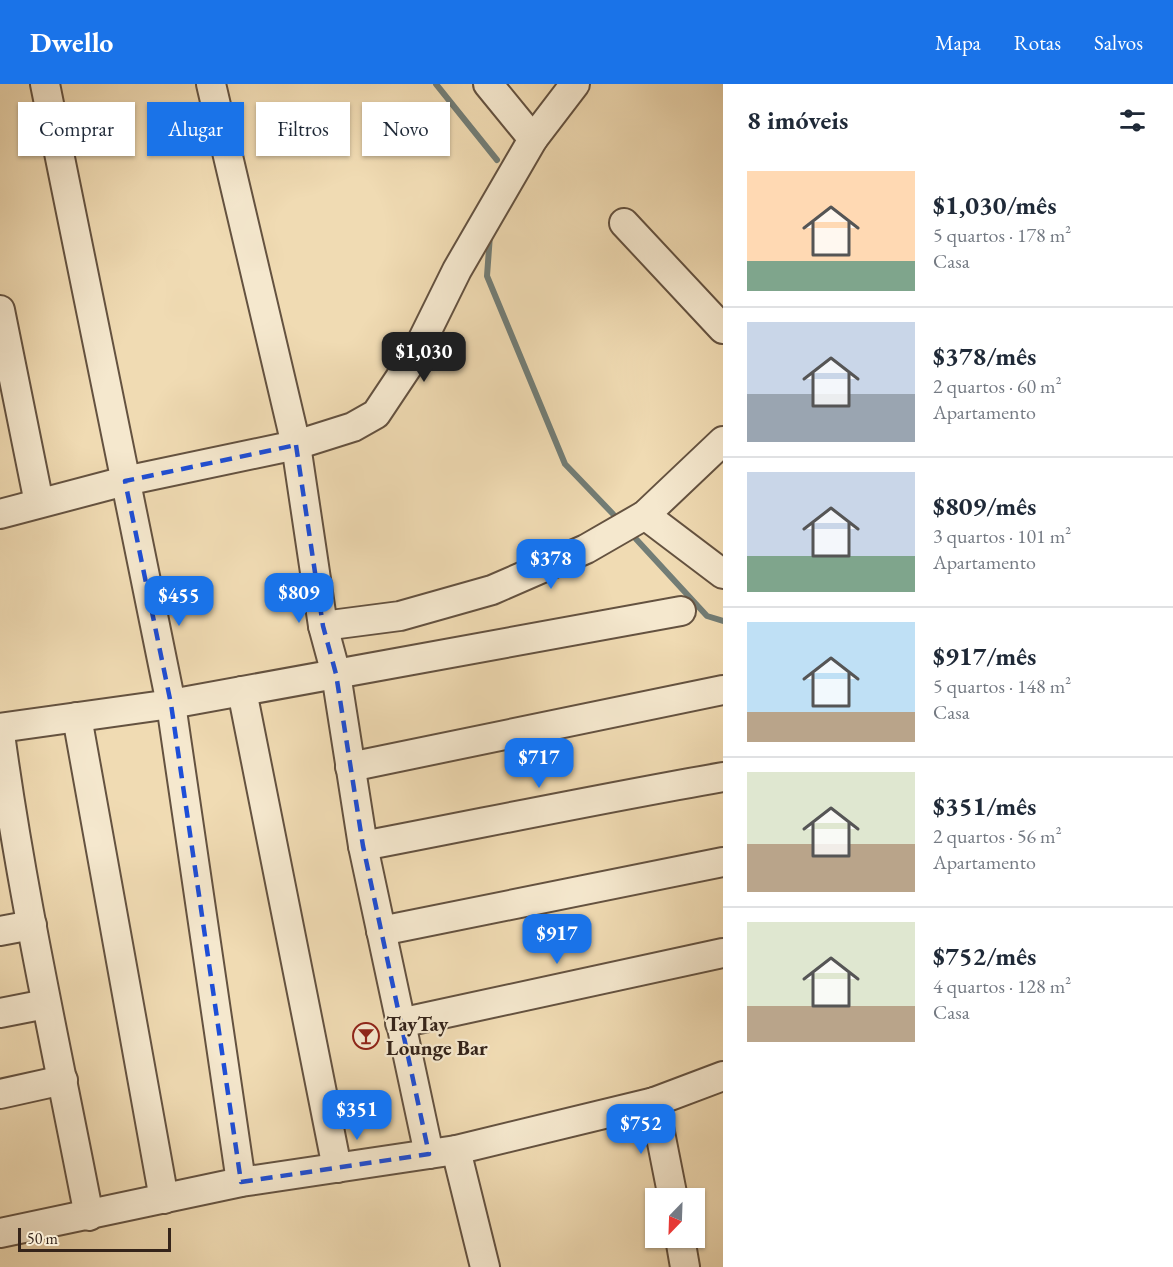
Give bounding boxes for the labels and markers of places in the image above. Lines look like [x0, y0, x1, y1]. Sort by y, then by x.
pin: $1,030 [375, 332, 473, 383]
pin: $378 [515, 539, 587, 590]
pin: $809 [263, 573, 335, 624]
pin: $455 [143, 576, 215, 627]
pin: $717 [503, 738, 575, 789]
pin: $917 [521, 914, 593, 965]
place label: TayTay Lounge Bar [386, 1010, 488, 1061]
bar icon: TayTay Lounge Bar [351, 1021, 381, 1051]
pin: $351 [321, 1090, 393, 1141]
pin: $752 [605, 1104, 677, 1155]

